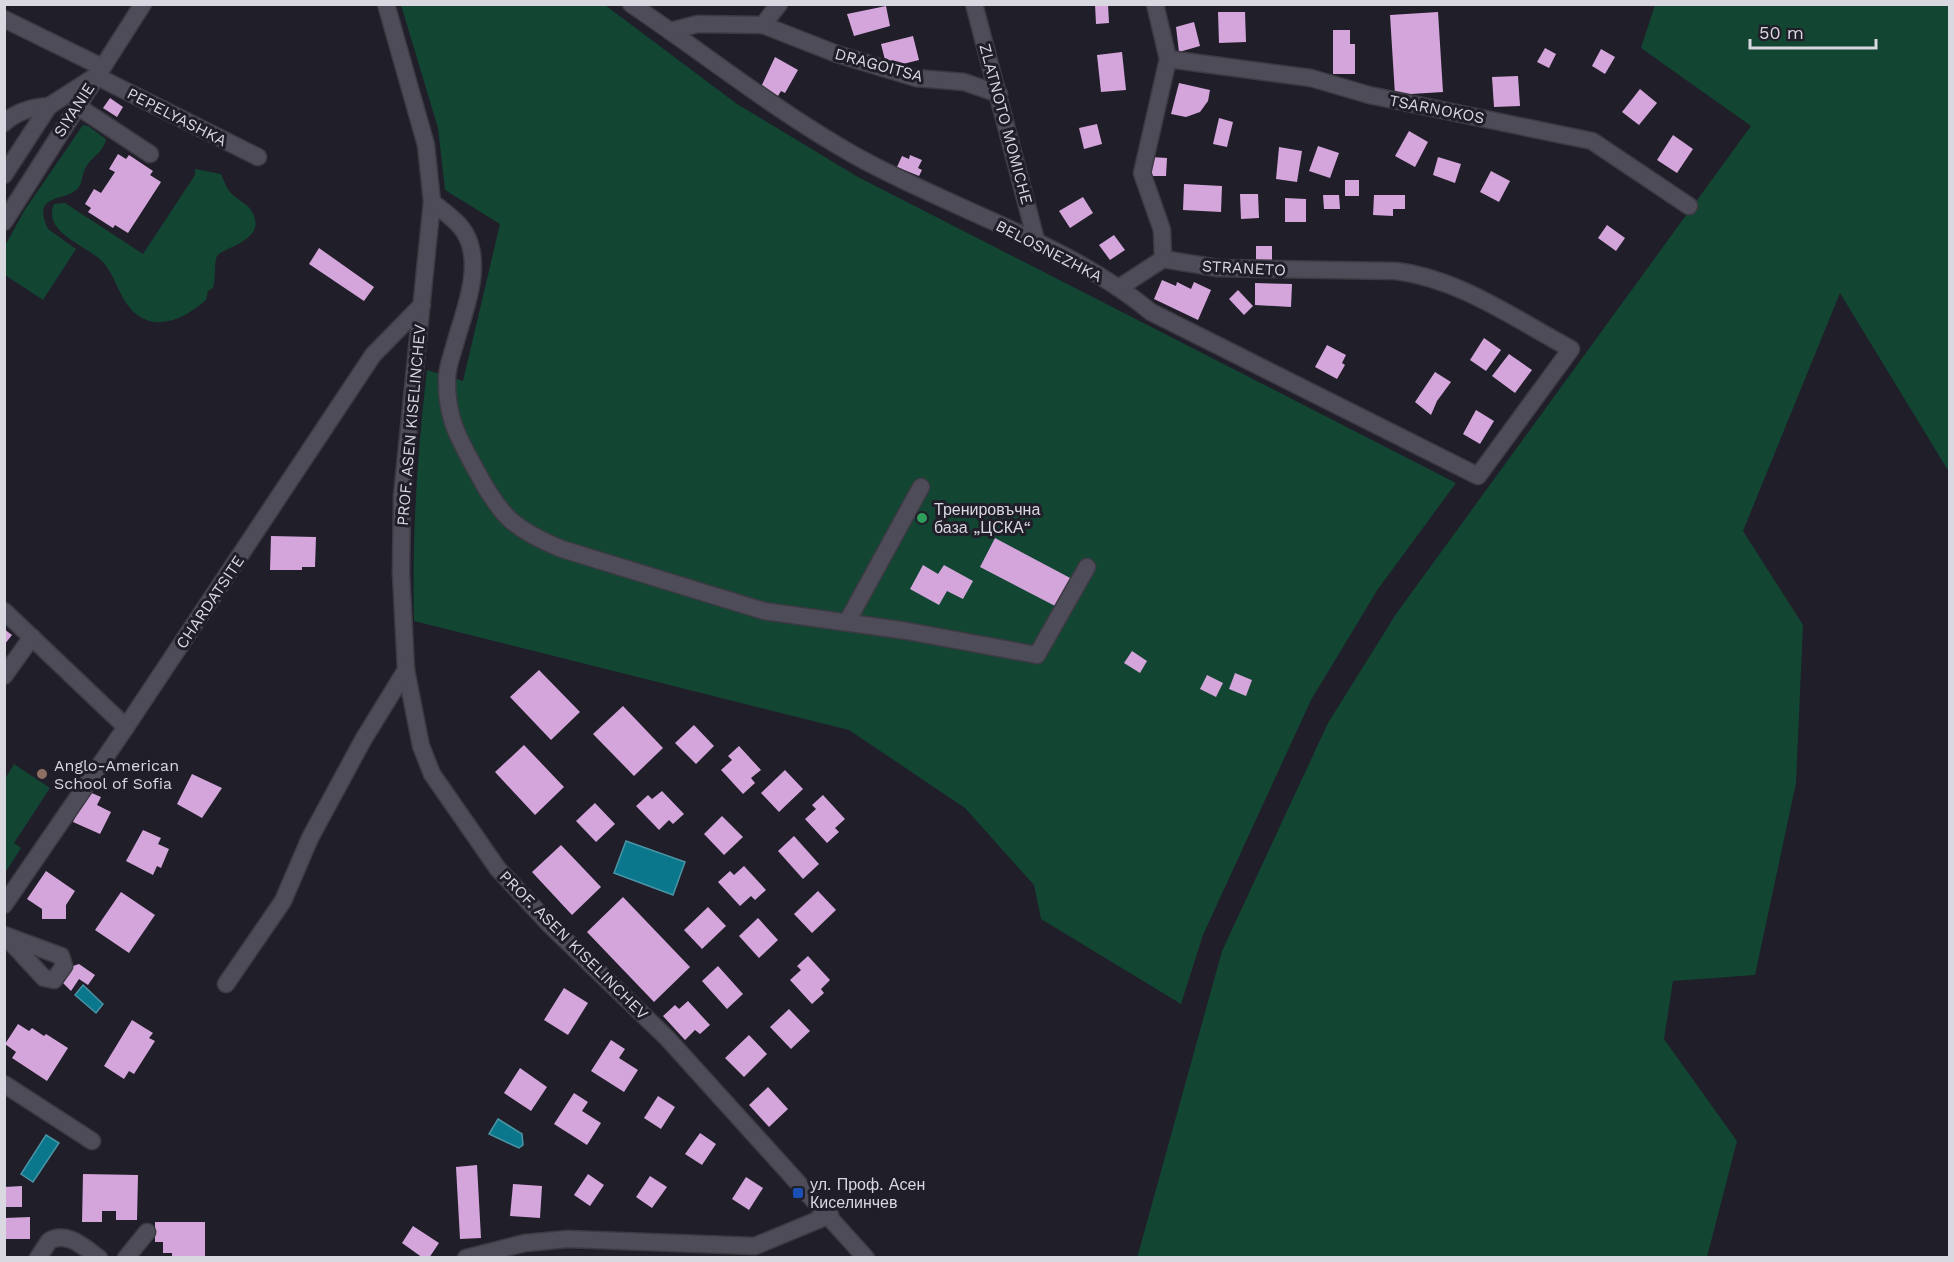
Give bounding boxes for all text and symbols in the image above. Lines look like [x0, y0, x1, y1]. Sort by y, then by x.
scale bar [1750, 12, 1876, 50]
text: 50 m [1759, 22, 1804, 43]
street label: ZLATNOTO MOMICHE [975, 42, 1037, 206]
street label: DRAGOITSA [833, 44, 926, 86]
street label: SIYANIE [50, 80, 98, 140]
street label: PEPELYASHKA [124, 84, 230, 150]
street label: TSARNOKOS [1388, 90, 1486, 128]
street label: BELOSNEZHKA [993, 216, 1106, 286]
street label: STRANETO [1202, 256, 1286, 280]
street label: PROF. ASEN KISELINCHEV [393, 323, 429, 527]
place label: Тренировъчна база „ЦСКА“ [934, 500, 1040, 537]
marker: Тренировъчна база „ЦСКА“ [915, 511, 929, 525]
street label: CHARDATSITE [172, 552, 248, 652]
place label: Anglo-American School of Sofia [54, 756, 179, 793]
marker: Anglo-American School of Sofia [35, 767, 49, 781]
street label: PROF. ASEN KISELINCHEV [496, 867, 652, 1023]
place label: ул. Проф. Асен Киселинчев [810, 1175, 925, 1212]
marker: ул. Проф. Асен Киселинчев [791, 1186, 805, 1200]

